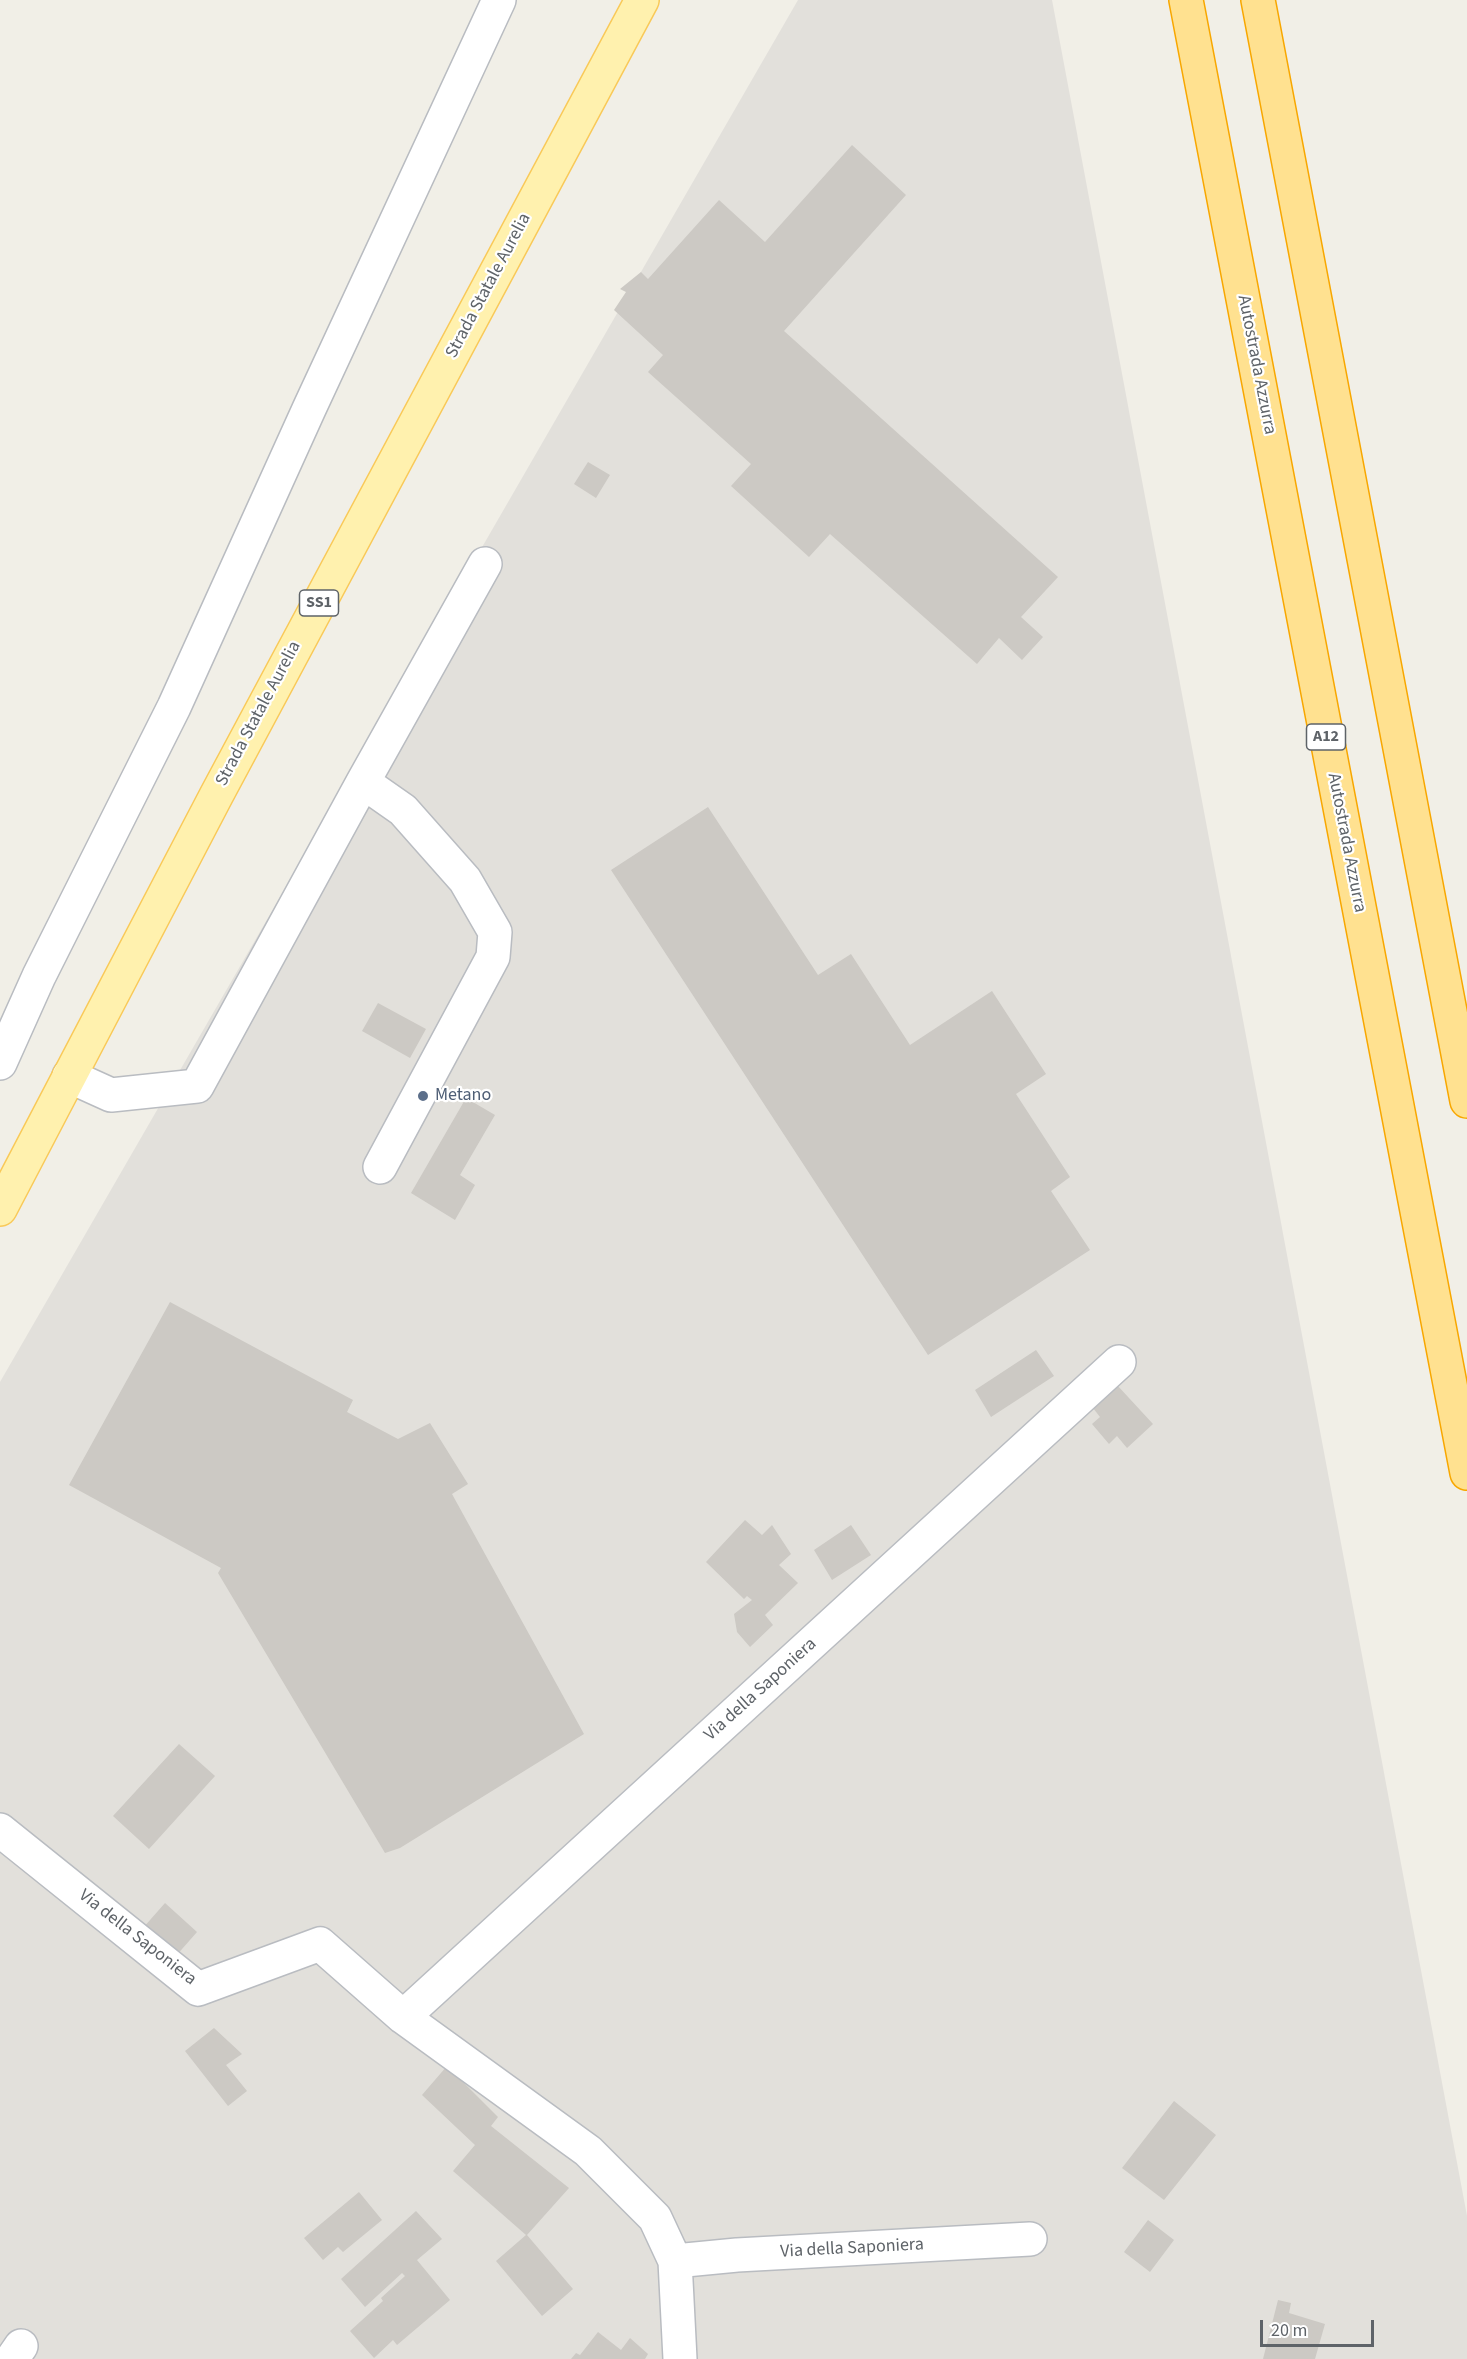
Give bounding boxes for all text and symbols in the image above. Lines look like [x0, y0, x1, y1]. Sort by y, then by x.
street label: Strada Statale Aurelia [442, 210, 536, 362]
street label: Autostrada Azzurra [1232, 293, 1280, 437]
road number: SS1 [300, 590, 338, 616]
street label: Strada Statale Aurelia [212, 638, 306, 790]
road number: A12 [1306, 724, 1346, 750]
street label: Autostrada Azzurra [1322, 771, 1370, 915]
place label: Metano [435, 1085, 491, 1107]
marker: Metano [416, 1089, 430, 1103]
street label: Via della Saponiera [700, 1634, 822, 1746]
street label: Via della Saponiera [74, 1885, 200, 1991]
street label: Via della Saponiera [780, 2234, 924, 2264]
scale bar [1263, 2308, 1377, 2346]
text: 20 m [1271, 2318, 1307, 2343]

